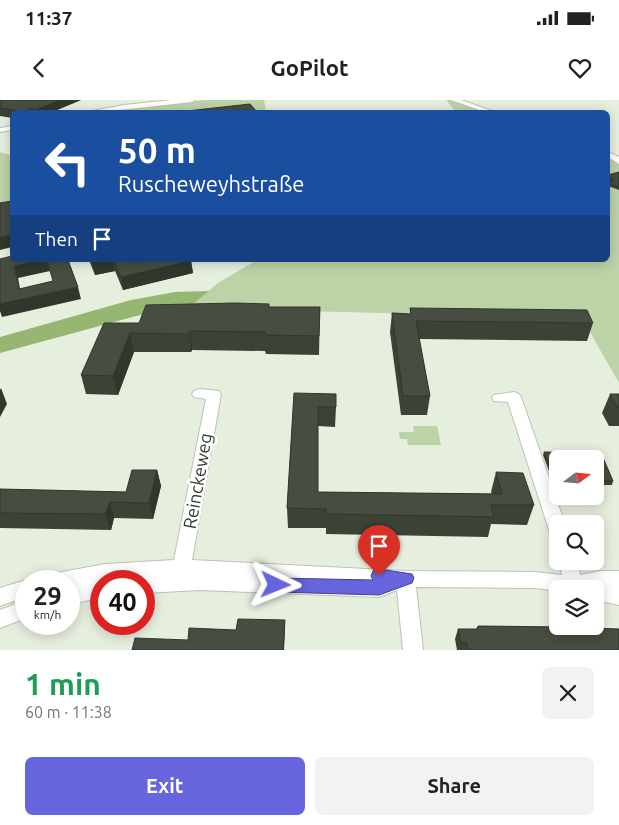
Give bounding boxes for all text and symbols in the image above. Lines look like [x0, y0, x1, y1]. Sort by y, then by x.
text: 11:37 [25, 7, 73, 29]
icon: back [25, 54, 53, 82]
icon: heart [566, 54, 594, 82]
text: GoPilot [271, 55, 348, 80]
icon: left [35, 130, 100, 195]
text: 50 m [118, 130, 196, 170]
text: Ruscheweyhstraße [118, 171, 304, 196]
icon: arrive [88, 225, 116, 253]
text: Then [35, 228, 78, 250]
street label: Reinckeweg [179, 431, 215, 530]
north arrow [549, 450, 604, 505]
map controls [549, 450, 604, 635]
button: search [549, 515, 604, 570]
pin [358, 525, 400, 576]
icon: arrive [365, 532, 393, 560]
position arrow [249, 558, 301, 610]
speed limit sign: 40 [90, 570, 155, 635]
button: layers [549, 580, 604, 635]
text: 29 [33, 582, 62, 610]
text: km/h [34, 608, 61, 621]
text: 1 min [25, 667, 101, 701]
button: close [542, 667, 594, 719]
text: 60 m · 11:38 [25, 703, 112, 721]
button: Exit [25, 757, 305, 815]
button: Share [315, 757, 594, 815]

